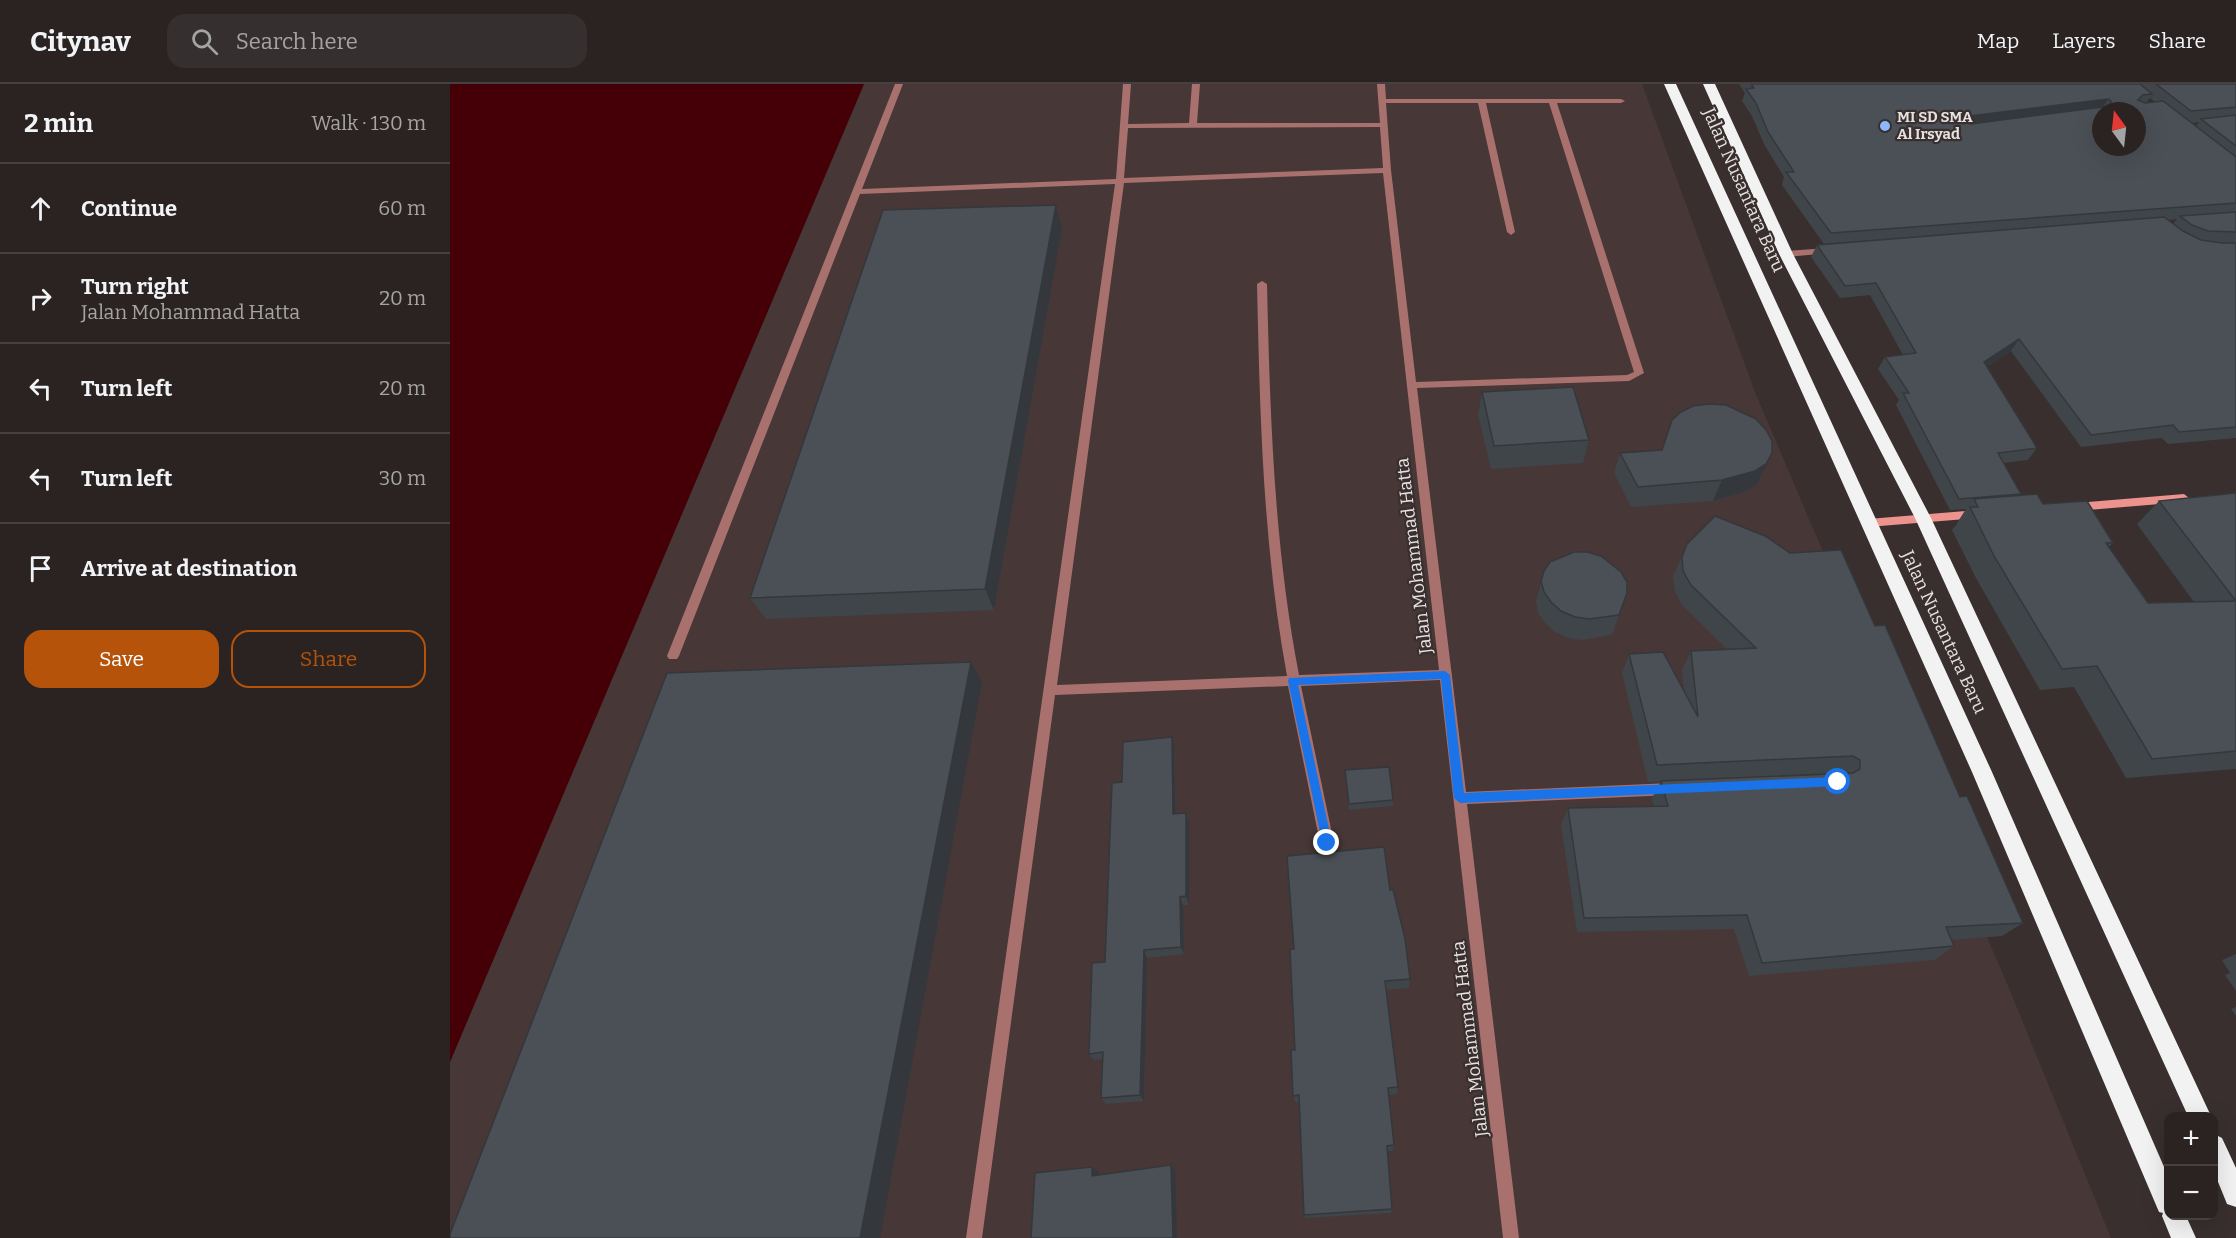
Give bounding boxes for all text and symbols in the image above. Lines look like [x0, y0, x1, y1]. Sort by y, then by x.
search box [167, 14, 587, 68]
text: Citynav [30, 25, 131, 58]
icon: search [188, 25, 221, 58]
text: Search here [236, 28, 358, 55]
text: Map [1977, 28, 2019, 54]
text: Layers [2052, 28, 2116, 54]
text: Share [2149, 28, 2206, 54]
north arrow [2092, 102, 2146, 156]
street label: Jalan Nusantara Baru [1697, 104, 1790, 276]
text: 2 min [24, 108, 93, 139]
place label: MI SD SMA Al Irsyad [1897, 108, 1973, 143]
text: Walk · 130 m [312, 111, 426, 135]
marker: MI SD SMA Al Irsyad [1878, 119, 1892, 133]
icon: ahead [24, 192, 57, 225]
text: Continue [81, 195, 177, 222]
text: 60 m [378, 196, 426, 220]
text: Turn right [81, 273, 189, 300]
icon: right [24, 282, 57, 315]
text: 20 m [379, 286, 426, 310]
text: Jalan Mohammad Hatta [81, 300, 300, 324]
icon: left [24, 372, 57, 405]
text: Turn left [81, 375, 173, 402]
text: 20 m [379, 376, 426, 400]
street label: Jalan Mohammad Hatta [1391, 457, 1437, 656]
icon: left [24, 462, 57, 495]
text: Turn left [81, 465, 173, 492]
text: 30 m [379, 466, 426, 490]
street label: Jalan Nusantara Baru [1896, 546, 1991, 717]
icon: arrive [24, 552, 57, 585]
text: Arrive at destination [81, 555, 297, 582]
button: Save [24, 630, 219, 688]
button: Share [231, 630, 426, 688]
route start [1824, 768, 1850, 794]
route end [1313, 829, 1339, 855]
street label: Jalan Mohammad Hatta [1447, 940, 1493, 1139]
map controls [2164, 1112, 2218, 1220]
button: + [2164, 1112, 2218, 1166]
button: − [2164, 1166, 2218, 1220]

